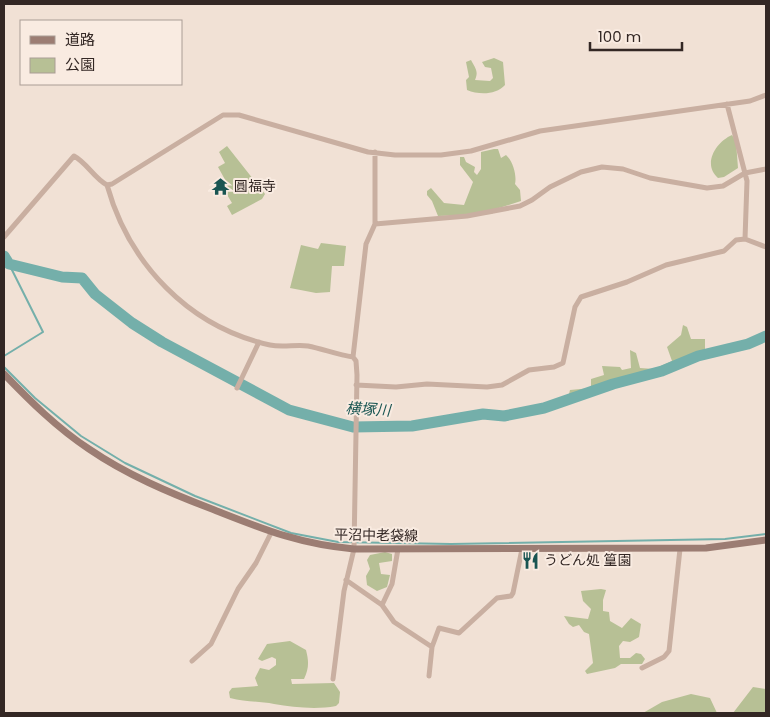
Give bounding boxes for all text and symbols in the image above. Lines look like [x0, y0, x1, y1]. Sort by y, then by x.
legend [20, 20, 182, 85]
scale bar [590, 20, 682, 52]
text: 100 m [598, 26, 641, 47]
text: 道路 [65, 29, 95, 50]
text: 公園 [65, 54, 95, 75]
temple icon: 圓福寺 [210, 176, 230, 196]
place label: 圓福寺 [234, 176, 276, 196]
water label: 横塚川 [345, 397, 393, 421]
street label: 平沼中老袋線 [334, 524, 418, 546]
restaurant icon: うどん処 篁園 [520, 550, 540, 570]
place label: うどん処 篁園 [544, 550, 632, 570]

